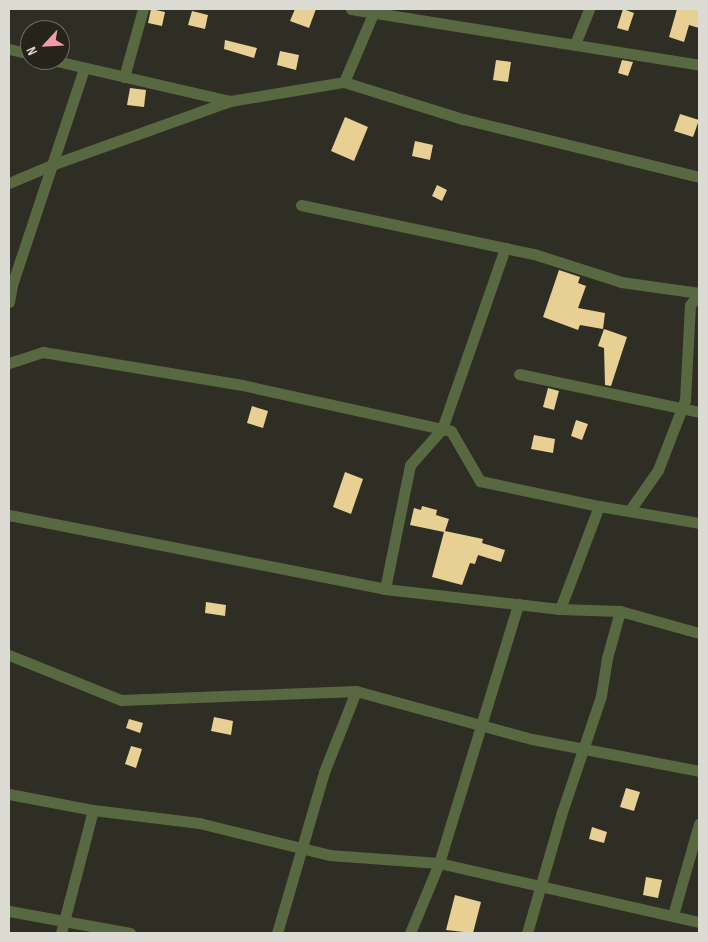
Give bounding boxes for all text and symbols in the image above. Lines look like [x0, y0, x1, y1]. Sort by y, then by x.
north arrow [20, 20, 70, 70]
text: N [23, 44, 41, 58]

